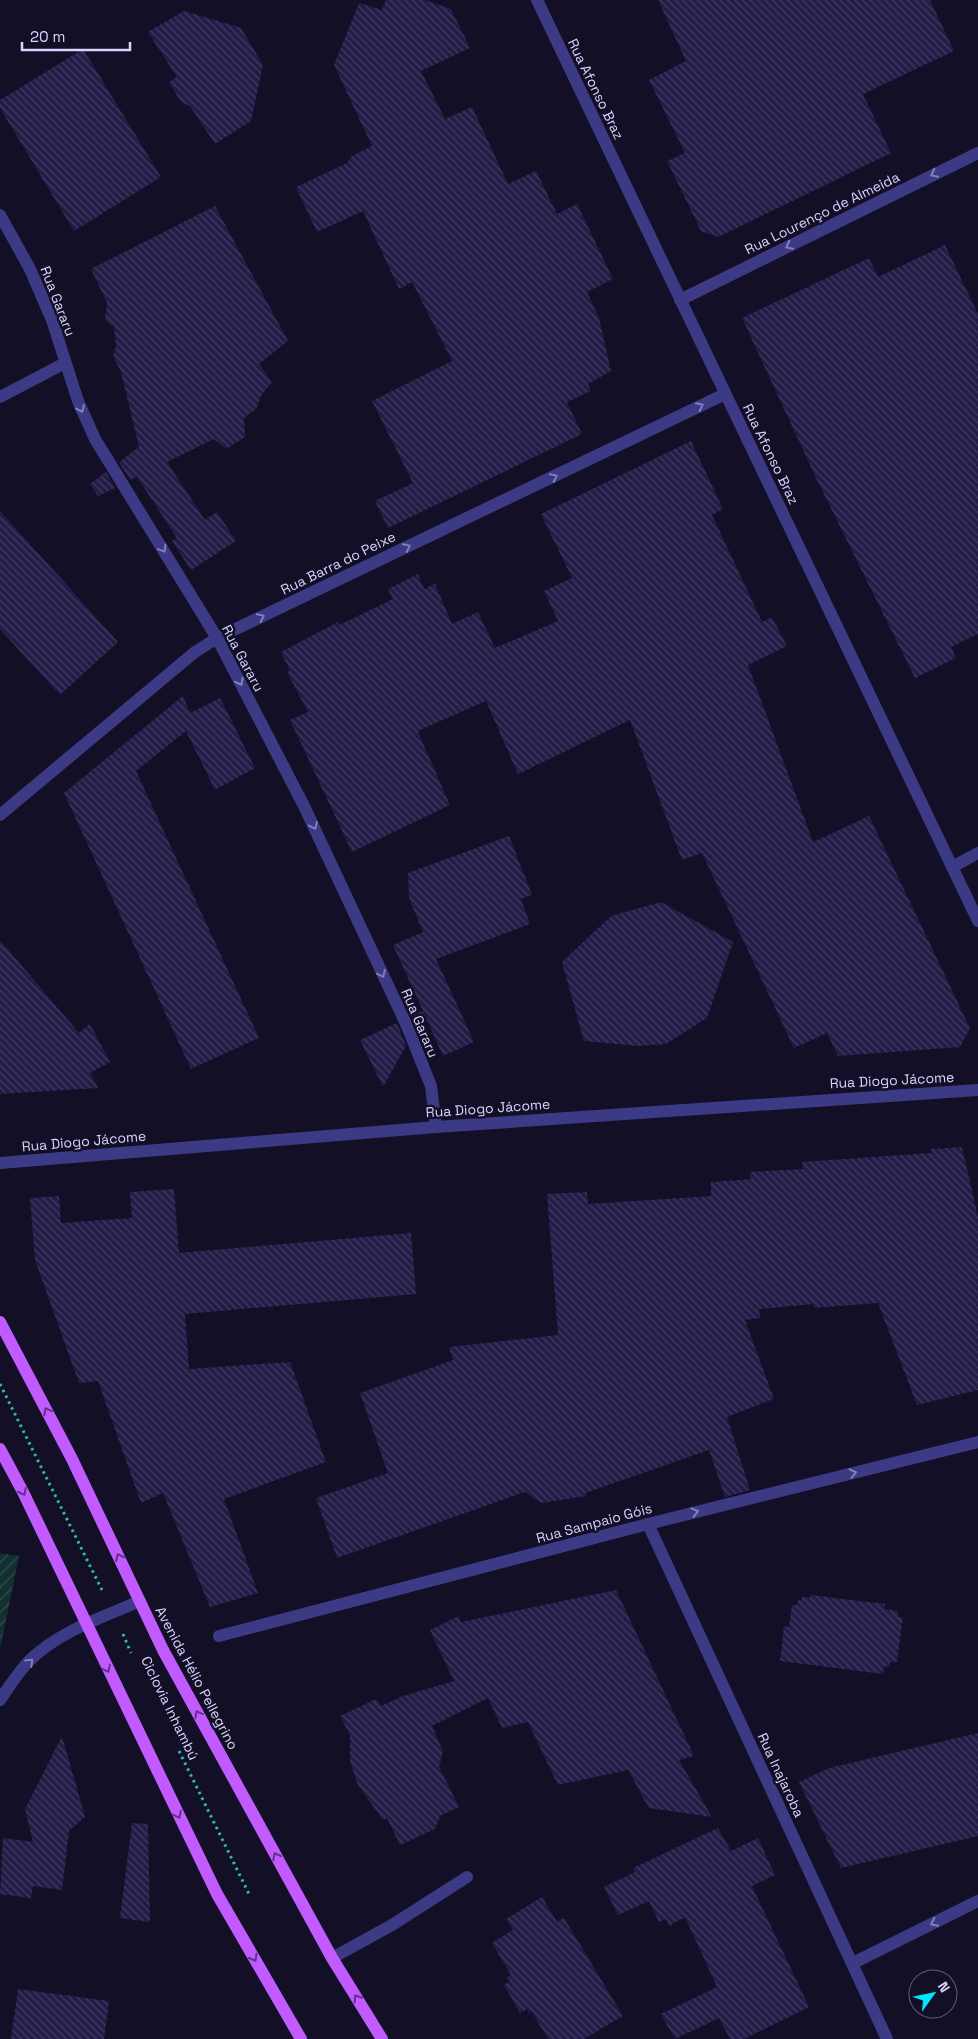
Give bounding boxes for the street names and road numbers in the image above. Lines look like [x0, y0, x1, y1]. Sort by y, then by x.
street label: Rua Afonso Braz [564, 36, 628, 142]
street label: Rua Lourenço de Almeida [742, 168, 902, 258]
street label: Rua Gararu [36, 264, 80, 338]
street label: Rua Afonso Braz [739, 401, 803, 507]
street label: Rua Barra do Peixe [278, 527, 398, 599]
street label: Rua Gararu [218, 621, 268, 695]
street label: Rua Gararu [397, 986, 443, 1060]
street label: Rua Diogo Jácome [829, 1068, 955, 1092]
street label: Rua Diogo Jácome [425, 1095, 551, 1121]
street label: Rua Diogo Jácome [21, 1127, 147, 1155]
street label: Rua Sampaio Góis [534, 1499, 654, 1547]
street label: Avenida Hélio Pellegrino [152, 1603, 242, 1753]
street label: Ciclovia Inhambú [137, 1653, 203, 1763]
street label: Rua Inajaroba [754, 1730, 808, 1820]

